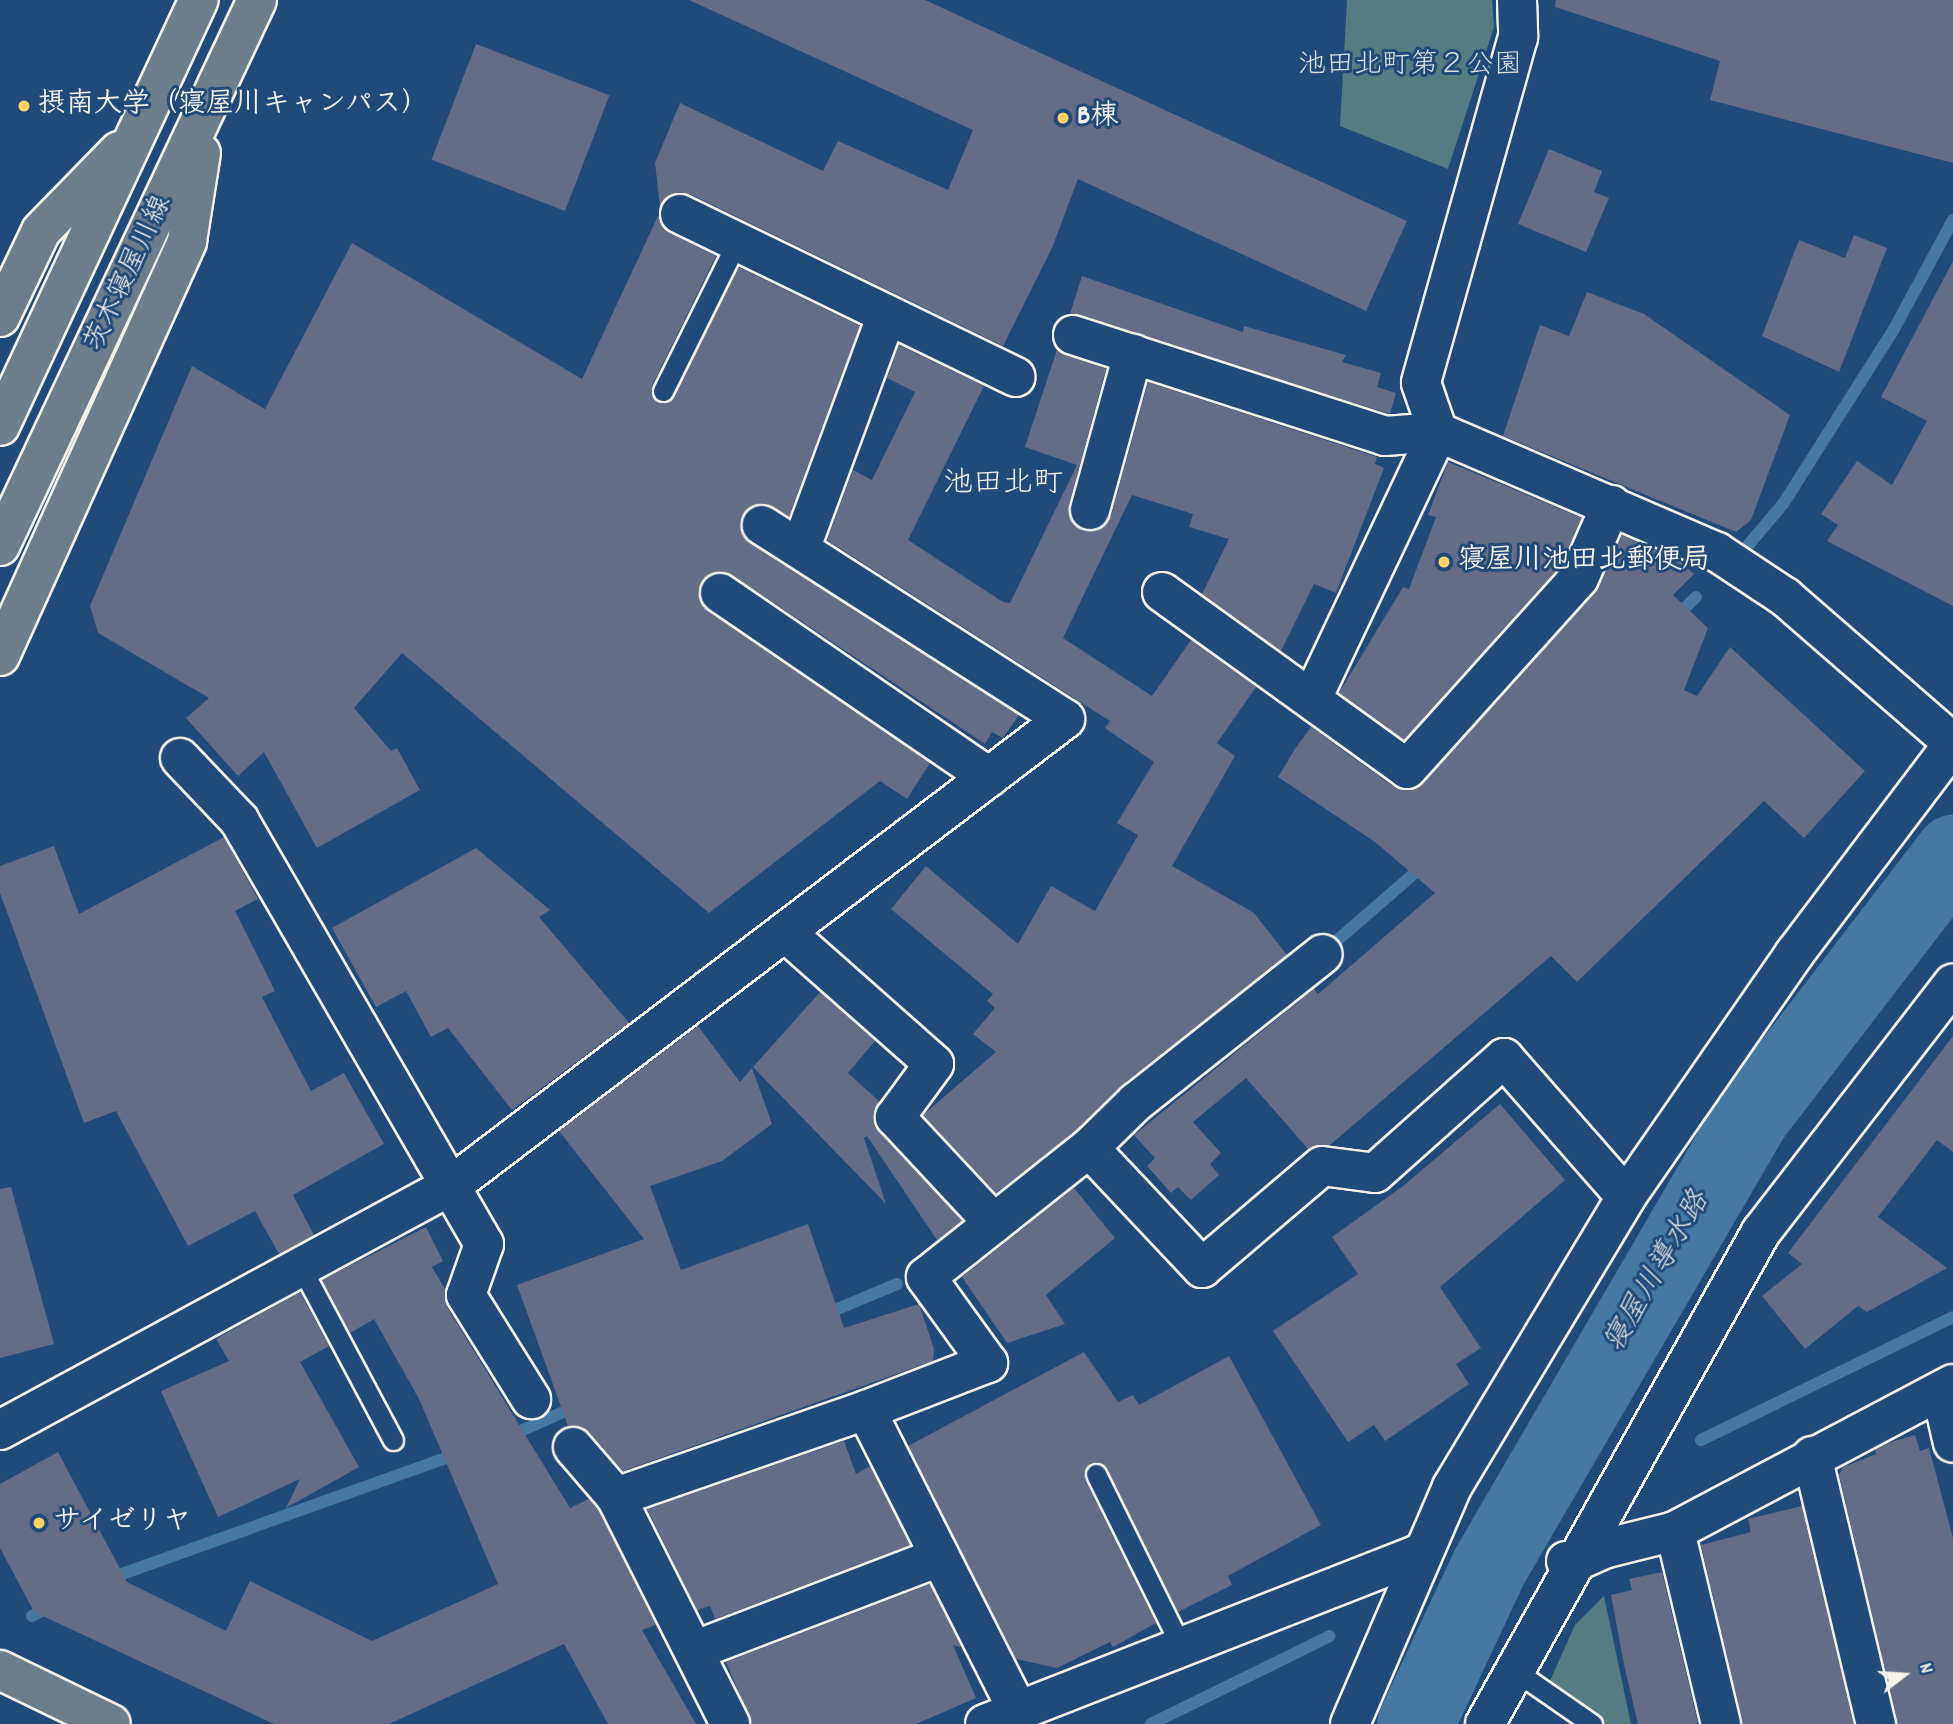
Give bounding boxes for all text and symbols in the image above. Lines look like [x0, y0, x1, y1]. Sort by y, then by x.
park label: 池田北町第２公園 [1298, 50, 1522, 84]
place label: 摂南大学（寝屋川キャンパス） [38, 89, 430, 123]
marker: 摂南大学（寝屋川キャンパス） [16, 98, 32, 114]
place label: B棟 [1077, 101, 1118, 135]
marker: B棟 [1055, 110, 1071, 126]
street label: 茨木寝屋川線 [79, 191, 181, 357]
district label: 池田北町 [943, 468, 1063, 504]
place label: 寝屋川池田北郵便局 [1458, 545, 1710, 579]
marker: 寝屋川池田北郵便局 [1436, 554, 1452, 570]
water label: 寝屋川導水路 [1598, 1186, 1720, 1360]
place label: サイゼリヤ [53, 1506, 193, 1540]
marker: サイゼリヤ [31, 1515, 47, 1531]
north arrow [1869, 1640, 1939, 1710]
text: N [1910, 1660, 1939, 1677]

